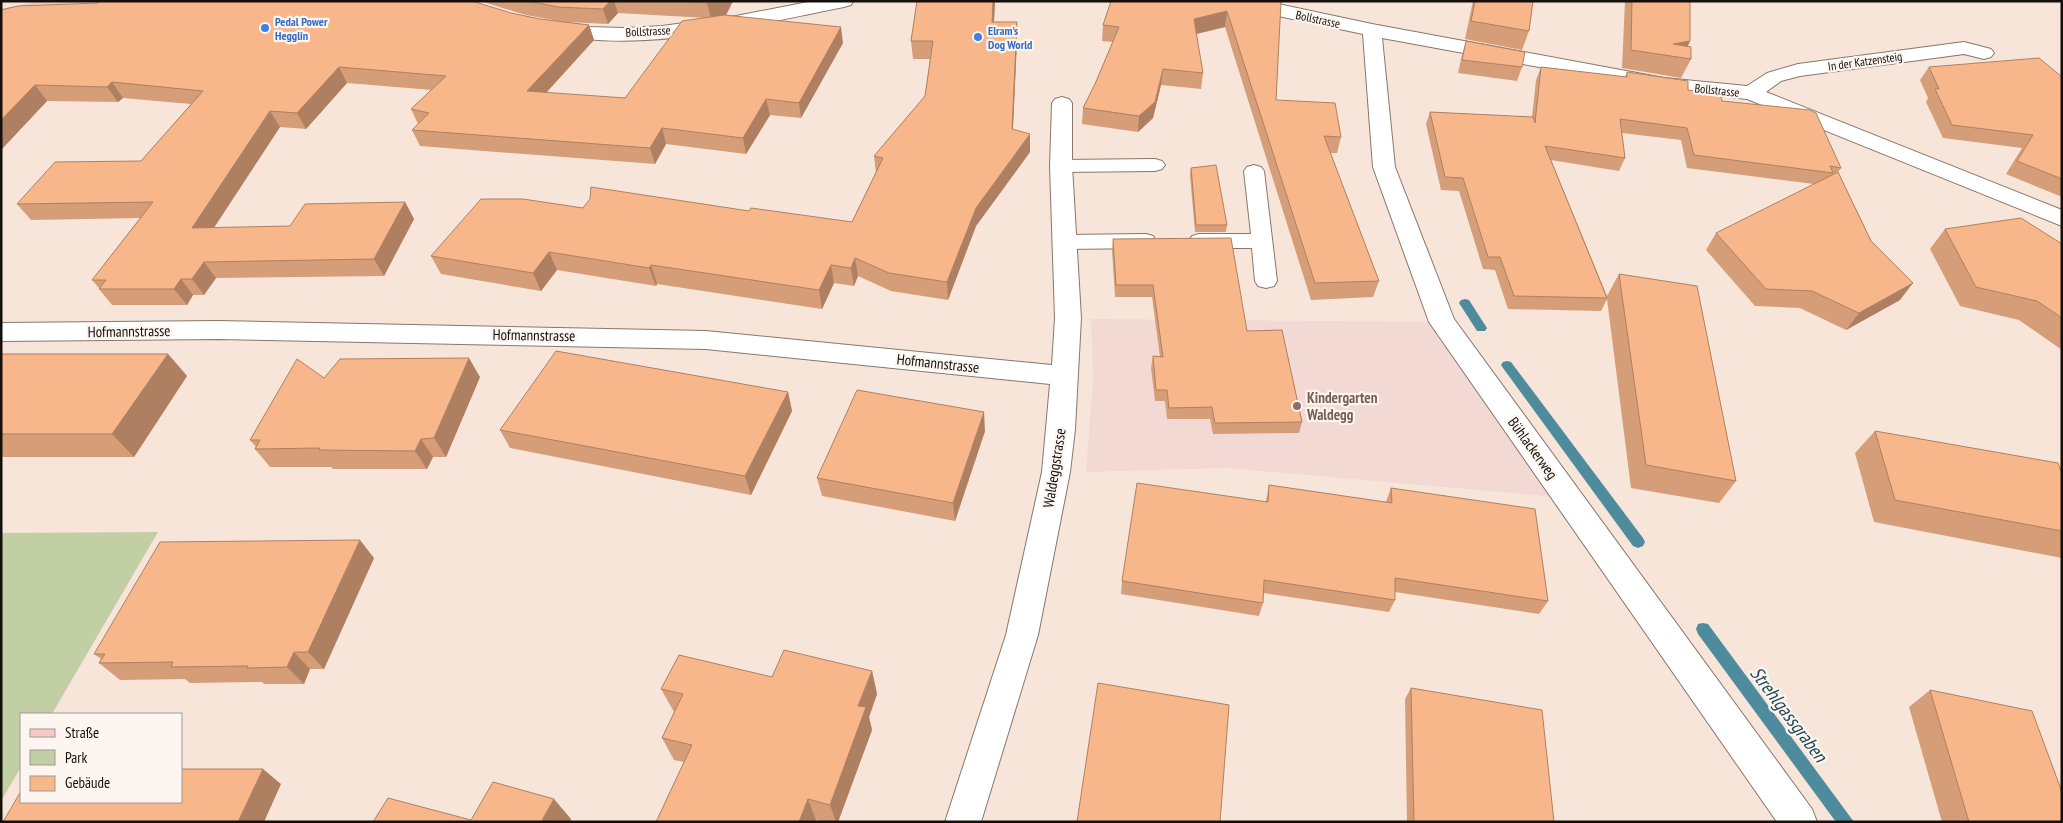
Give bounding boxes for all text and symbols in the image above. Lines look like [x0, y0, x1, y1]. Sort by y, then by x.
street label: Bollstrasse [1294, 7, 1342, 31]
place label: Pedal Power Hegglin [275, 14, 328, 43]
marker: Pedal Power Hegglin [259, 22, 271, 34]
street label: Bollstrasse [625, 22, 671, 40]
place label: Elram’s Dog World [988, 23, 1032, 52]
marker: Elram’s Dog World [972, 31, 984, 43]
street label: In der Katzensteig [1827, 48, 1903, 74]
street label: Bollstrasse [1694, 80, 1740, 100]
street label: Hofmannstrasse [87, 321, 171, 341]
street label: Hofmannstrasse [492, 325, 576, 345]
street label: Hofmannstrasse [896, 349, 980, 377]
place label: Kindergarten Waldegg [1306, 388, 1378, 424]
marker: Kindergarten Waldegg [1291, 400, 1303, 412]
street label: Bühlackerweg [1504, 413, 1562, 483]
street label: Waldeggstrasse [1038, 427, 1070, 509]
water label: Strehlgassgraben [1745, 662, 1834, 768]
legend [20, 713, 182, 803]
text: Straße [65, 723, 99, 742]
text: Park [65, 748, 87, 767]
text: Gebäude [65, 773, 110, 792]

